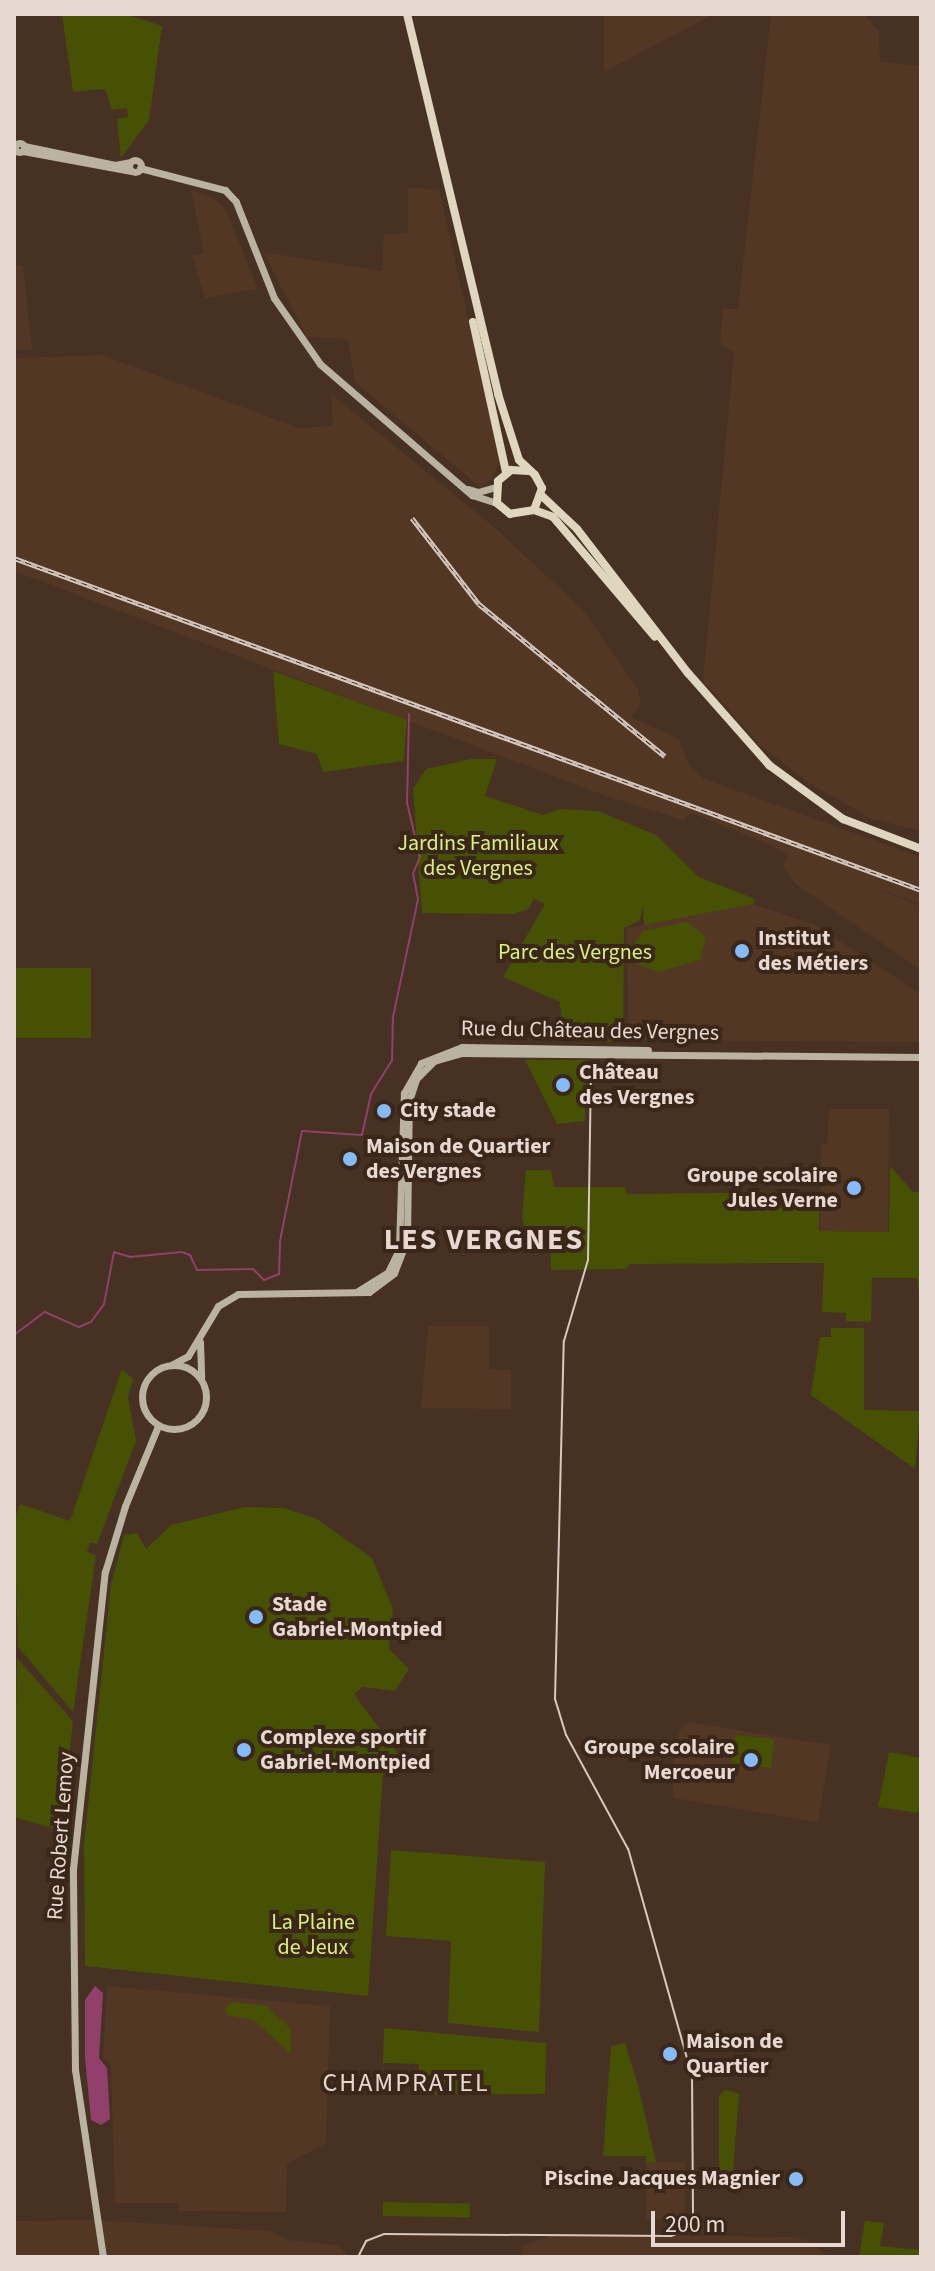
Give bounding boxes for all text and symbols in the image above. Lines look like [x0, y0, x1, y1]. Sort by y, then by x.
park label: Jardins Familiaux des Vergnes [397, 830, 559, 882]
place label: Institut des Métiers [758, 925, 868, 976]
park label: Parc des Vergnes [498, 940, 652, 966]
marker: Institut des Métiers [733, 942, 751, 960]
street label: Rue du Château des Vergnes [461, 1016, 719, 1046]
place label: Château des Vergnes [579, 1059, 694, 1110]
marker: Château des Vergnes [554, 1076, 572, 1094]
place label: City stade [400, 1098, 496, 1124]
marker: City stade [375, 1102, 393, 1120]
place label: Maison de Quartier des Vergnes [366, 1133, 550, 1184]
marker: Maison de Quartier des Vergnes [341, 1150, 359, 1168]
place label: Groupe scolaire Jules Verne [687, 1162, 838, 1214]
marker: Groupe scolaire Jules Verne [845, 1179, 863, 1197]
district label: LES VERGNES [384, 1222, 584, 1258]
place label: Stade Gabriel-Montpied [272, 1591, 443, 1642]
marker: Stade Gabriel-Montpied [247, 1608, 265, 1626]
place label: Complexe sportif Gabriel-Montpied [260, 1724, 431, 1776]
place label: Groupe scolaire Mercoeur [584, 1734, 735, 1786]
marker: Complexe sportif Gabriel-Montpied [235, 1741, 253, 1759]
street label: Rue Robert Lemoy [42, 1751, 80, 1921]
marker: Groupe scolaire Mercoeur [742, 1751, 760, 1769]
park label: La Plaine de Jeux [271, 1909, 355, 1960]
place label: Maison de Quartier [686, 2028, 783, 2080]
marker: Maison de Quartier [661, 2045, 679, 2063]
district label: CHAMPRATEL [322, 2067, 490, 2099]
place label: Piscine Jacques Magnier [544, 2166, 780, 2192]
marker: Piscine Jacques Magnier [787, 2170, 805, 2188]
scale bar [655, 2195, 849, 2245]
text: 200 m [665, 2207, 725, 2242]

